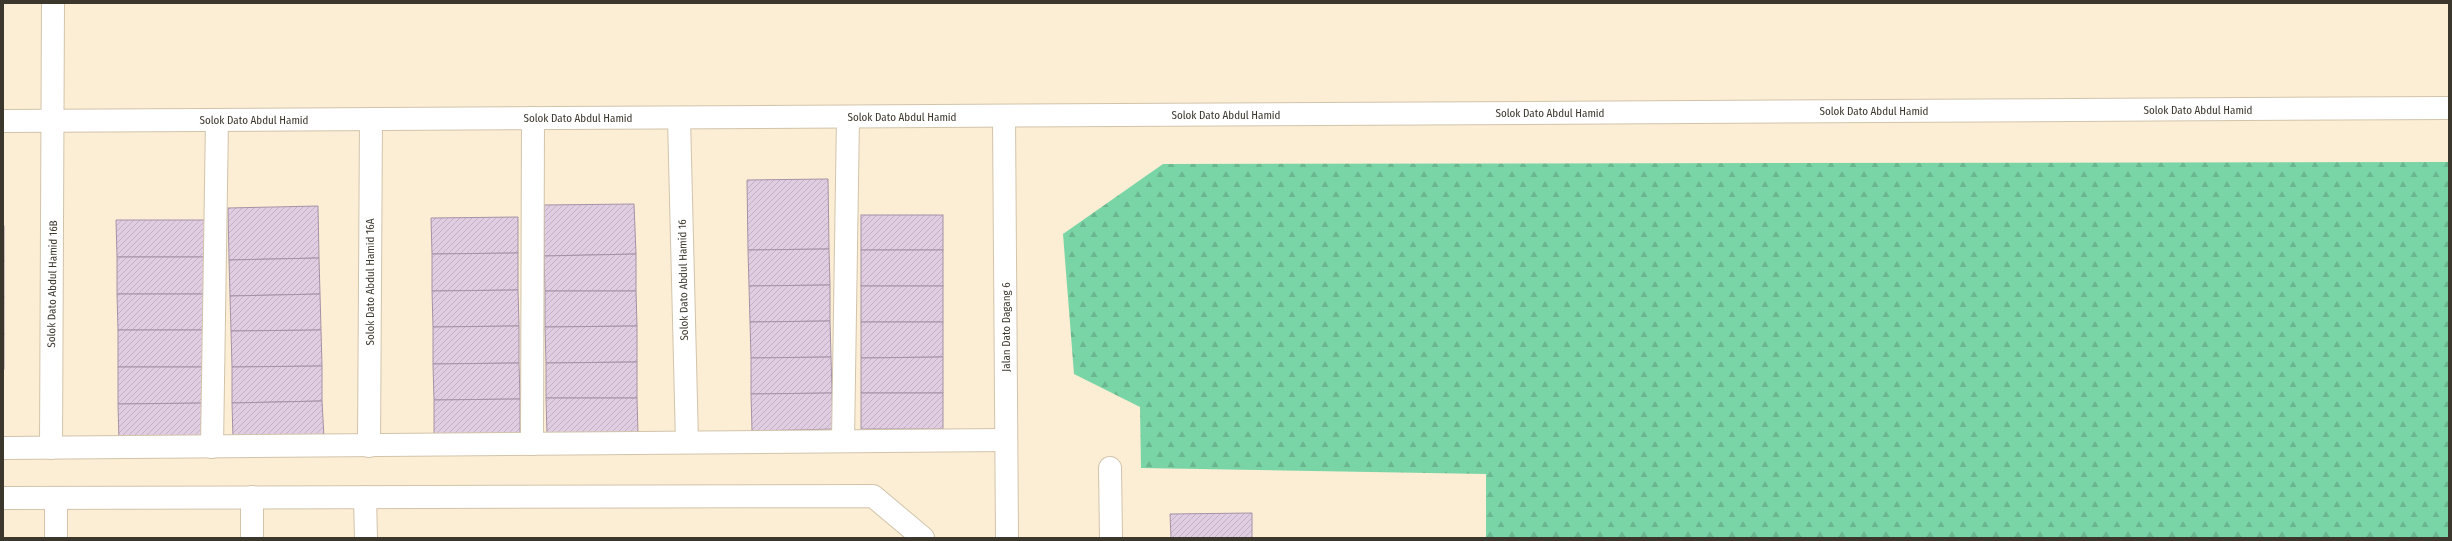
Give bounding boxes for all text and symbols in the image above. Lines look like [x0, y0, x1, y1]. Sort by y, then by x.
street label: Solok Dato Abdul Hamid [2143, 104, 2253, 117]
street label: Solok Dato Abdul Hamid [1819, 105, 1929, 118]
street label: Solok Dato Abdul Hamid [1495, 107, 1605, 120]
street label: Solok Dato Abdul Hamid [1171, 109, 1281, 122]
street label: Solok Dato Abdul Hamid [847, 111, 957, 124]
street label: Solok Dato Abdul Hamid [523, 112, 633, 125]
street label: Solok Dato Abdul Hamid [199, 114, 309, 127]
street label: Solok Dato Abdul Hamid 16A [364, 218, 377, 346]
street label: Solok Dato Abdul Hamid 16 [676, 219, 691, 341]
street label: Solok Dato Abdul Hamid 16B [45, 220, 60, 348]
street label: Jalan Dato Dagang 6 [1000, 282, 1013, 372]

